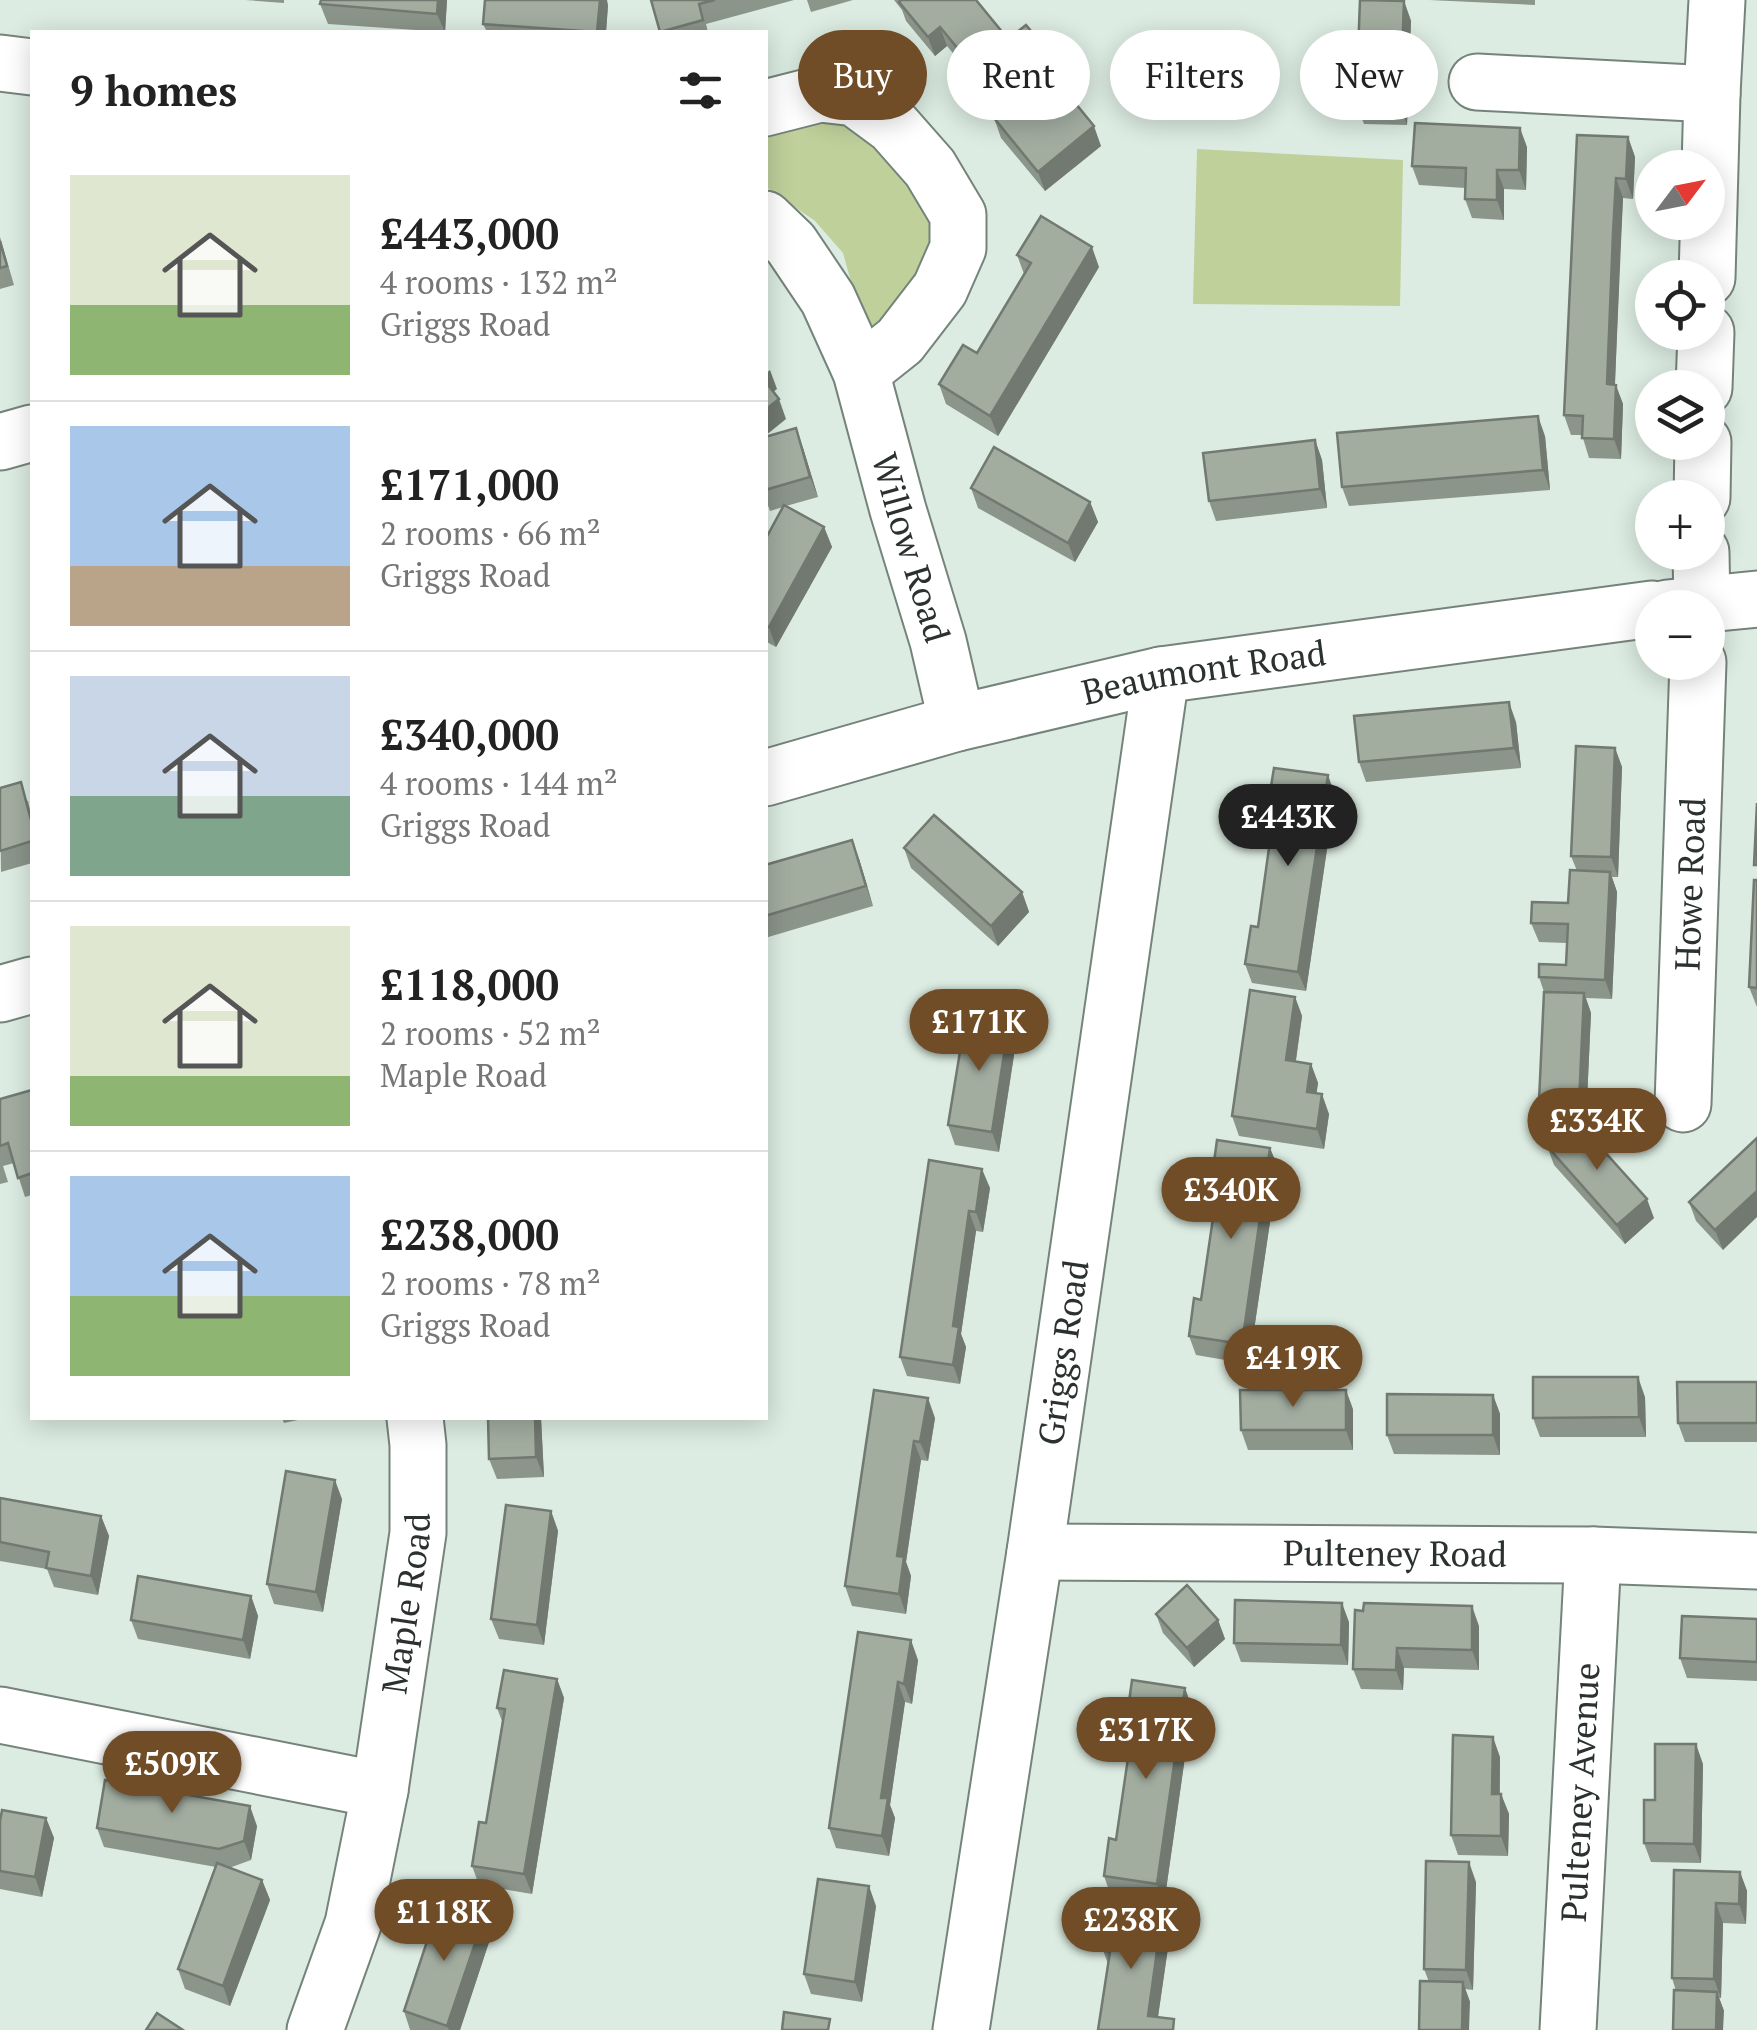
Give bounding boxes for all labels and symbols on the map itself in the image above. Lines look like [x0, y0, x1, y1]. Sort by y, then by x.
north arrow [1635, 150, 1725, 240]
street label: Willow Road [862, 448, 961, 648]
street label: Beaumont Road [1077, 629, 1329, 715]
pin: £443K [1218, 784, 1358, 869]
street label: Howe Road [1664, 796, 1715, 972]
pin: £171K [909, 989, 1049, 1074]
pin: £334K [1527, 1088, 1667, 1173]
pin: £340K [1161, 1157, 1301, 1242]
street label: Griggs Road [1027, 1257, 1099, 1448]
pin: £419K [1223, 1325, 1363, 1410]
street label: Maple Road [371, 1513, 440, 1697]
street label: Pulteney Road [1283, 1529, 1507, 1577]
street label: Pulteney Avenue [1550, 1661, 1609, 1923]
pin: £317K [1076, 1697, 1216, 1782]
pin: £509K [102, 1731, 242, 1816]
pin: £118K [374, 1879, 514, 1964]
pin: £238K [1061, 1887, 1201, 1972]

